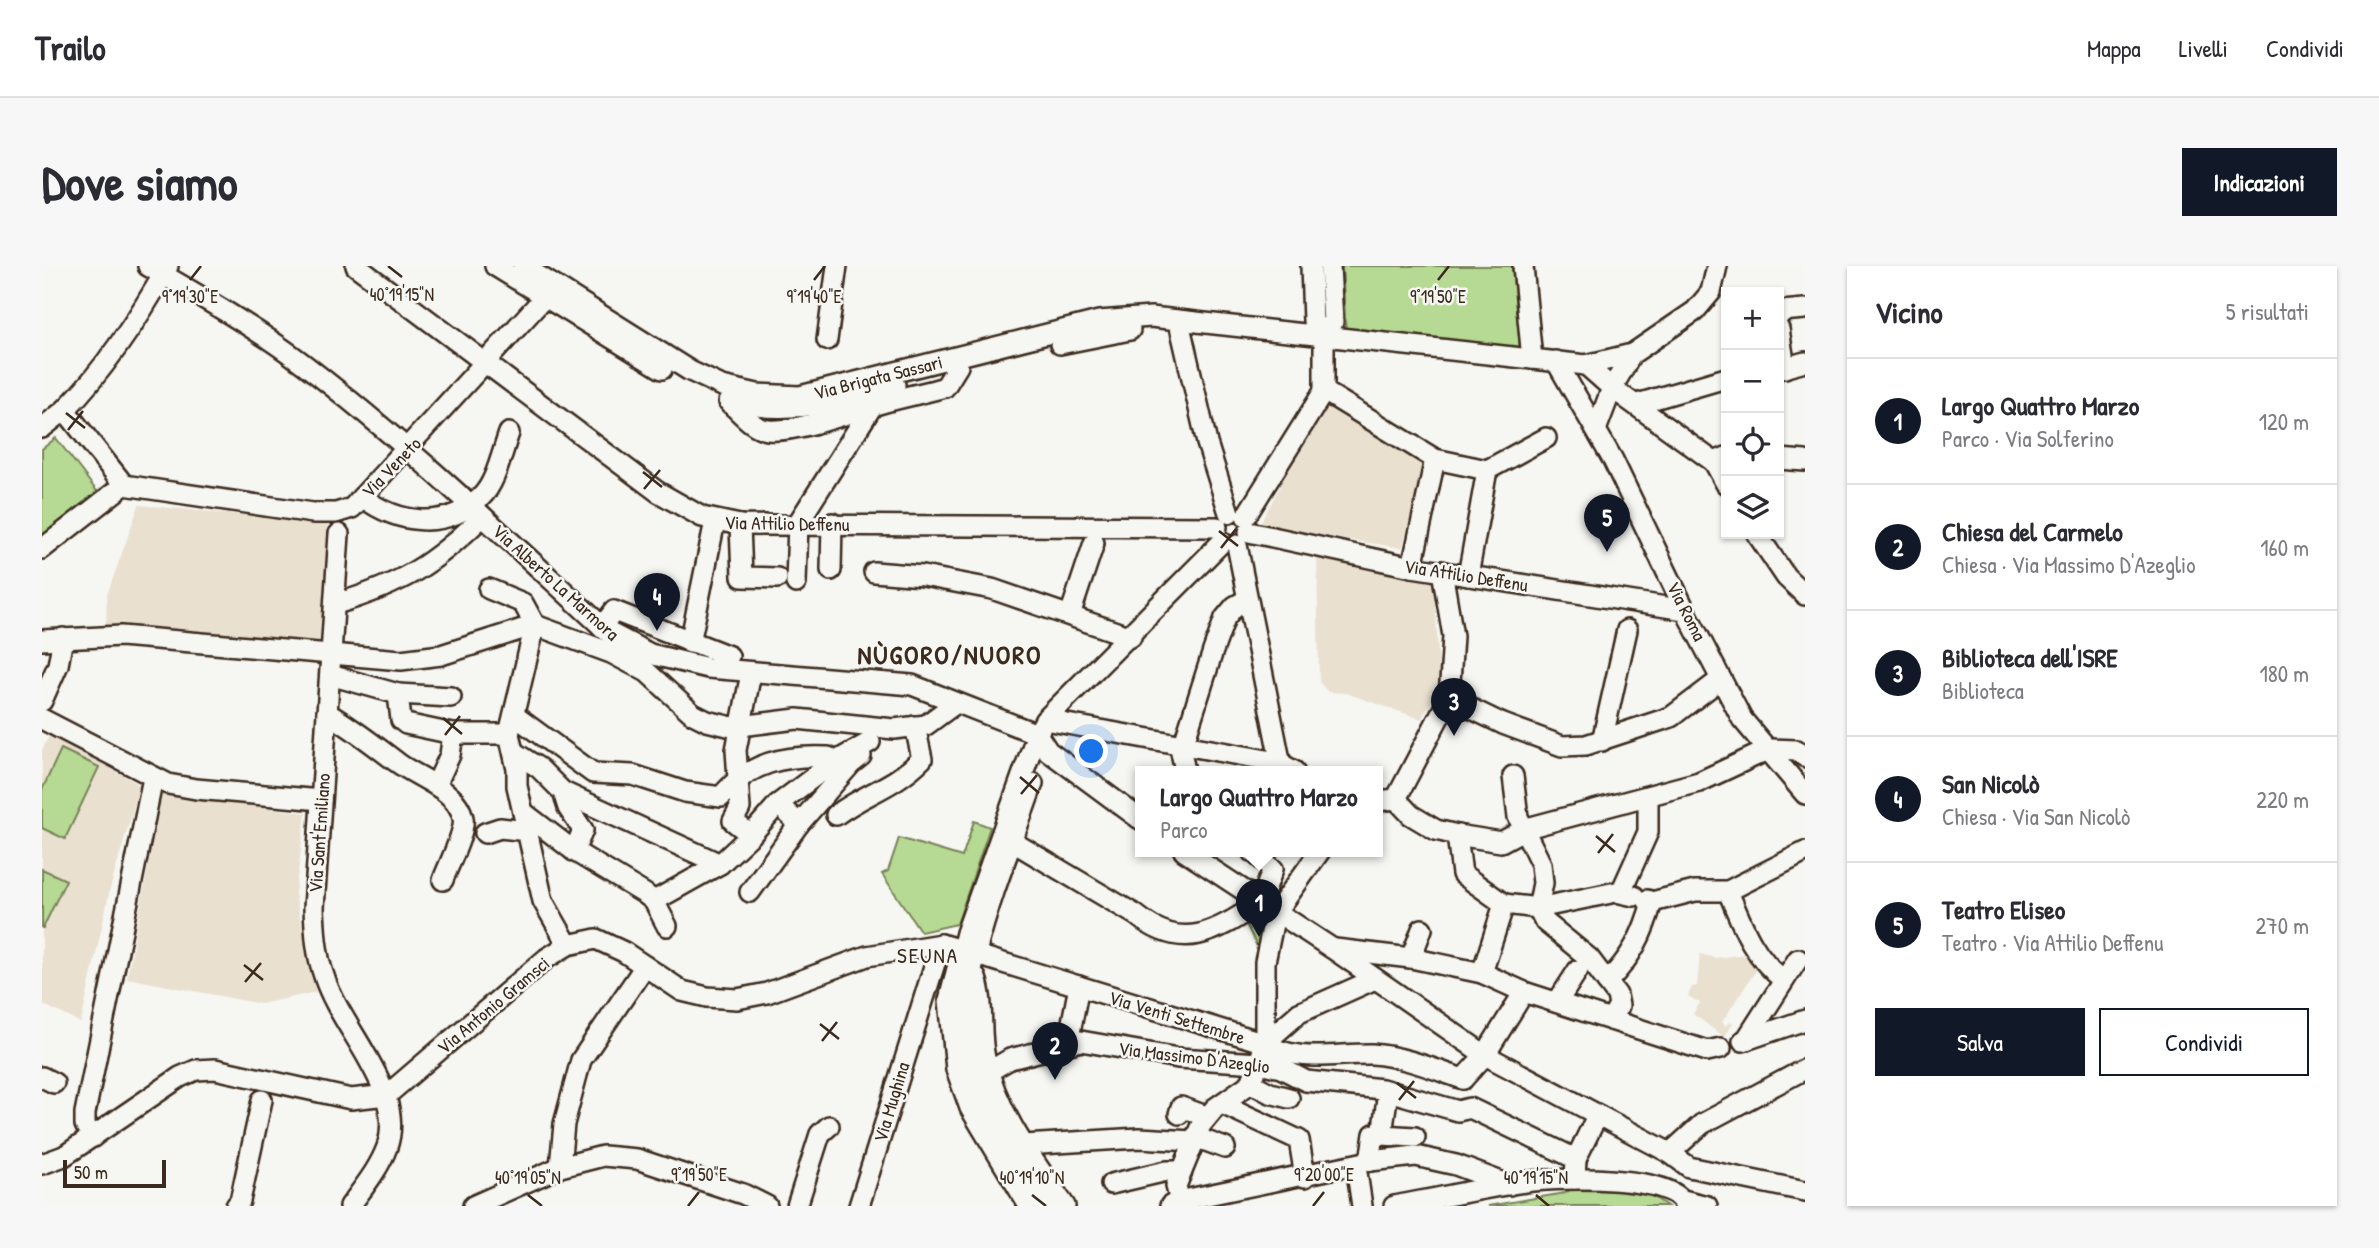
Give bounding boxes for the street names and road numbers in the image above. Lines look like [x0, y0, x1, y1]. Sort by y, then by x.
street label: Via Brigata Sassari [811, 348, 945, 406]
street label: Via Veneto [355, 431, 427, 503]
street label: Via Attilio Deffenu [724, 509, 850, 537]
street label: Via Alberto La Marmora [487, 518, 626, 646]
street label: Via Attilio Deffenu [1402, 552, 1530, 598]
street label: Via Roma [1661, 577, 1713, 646]
street label: Via Sant'Emiliano [302, 772, 336, 894]
street label: Via Antonio Gramsci [431, 950, 555, 1060]
street label: Via Venti Settembre [1106, 984, 1249, 1050]
street label: Via Massimo D'Azeglio [1117, 1035, 1271, 1079]
street label: Via Mughina [867, 1058, 916, 1145]

